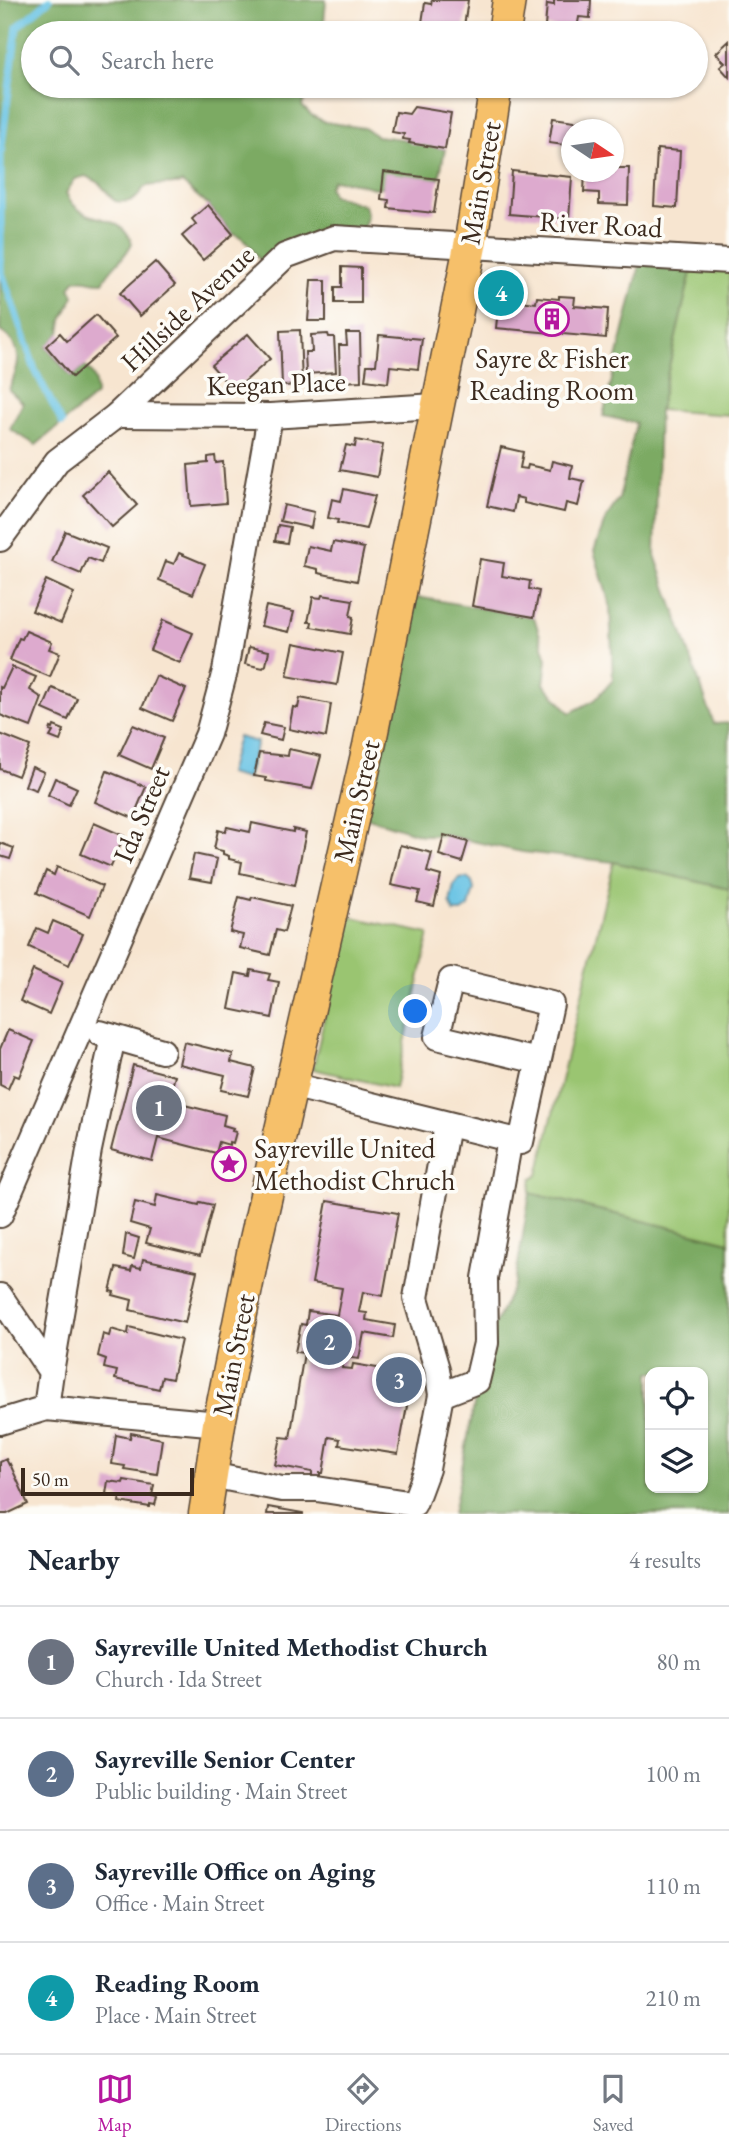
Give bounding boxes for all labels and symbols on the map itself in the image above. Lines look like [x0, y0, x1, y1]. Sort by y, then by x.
street label: Main Street [451, 118, 509, 247]
north arrow [561, 119, 624, 182]
street label: River Road [539, 203, 664, 245]
street label: Hillside Avenue [113, 237, 261, 379]
pin: 4 [478, 267, 524, 319]
building icon: Sayre & Fisher Reading Room [533, 300, 571, 338]
place label: Sayre & Fisher Reading Room [469, 340, 635, 408]
street label: Keegan Place [206, 363, 346, 403]
street label: Main Street [324, 736, 388, 866]
street label: Ida Street [105, 760, 178, 868]
your location [398, 994, 432, 1028]
pin: 1 [136, 1082, 182, 1134]
place label: Sayreville United Methodist Chruch [254, 1130, 455, 1198]
place icon: Sayreville United Methodist Chruch [210, 1145, 248, 1183]
street label: Main Street [203, 1290, 263, 1420]
pin: 2 [306, 1316, 352, 1368]
pin: 3 [376, 1354, 422, 1406]
scale bar [21, 1465, 194, 1497]

